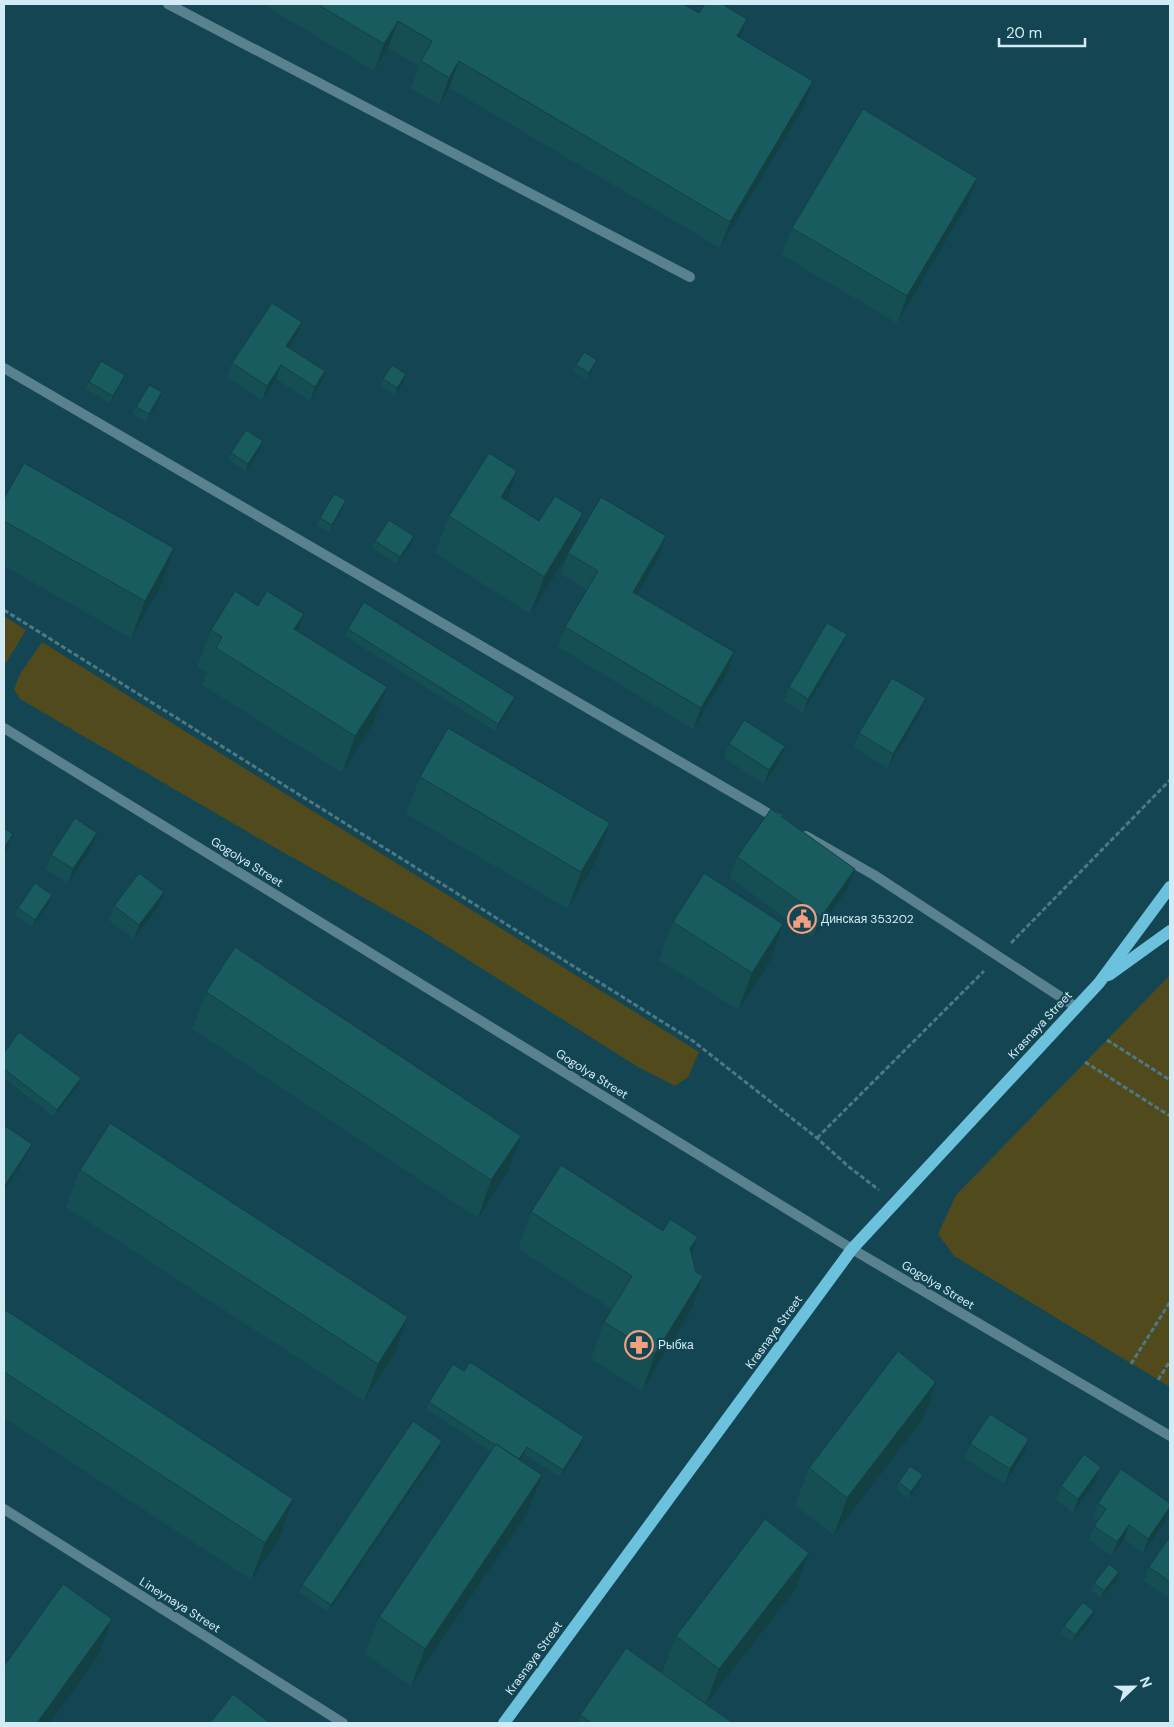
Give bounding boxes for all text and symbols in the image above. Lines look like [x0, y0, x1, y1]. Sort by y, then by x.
scale bar [999, 15, 1085, 47]
text: 20 m [1006, 23, 1042, 43]
street label: Gogolya Street [208, 833, 286, 891]
public building icon: Динская 353202 [787, 904, 817, 934]
place label: Динская 353202 [821, 911, 914, 927]
street label: Krasnaya Street [1004, 987, 1076, 1062]
street label: Gogolya Street [553, 1045, 631, 1103]
street label: Gogolya Street [899, 1257, 978, 1313]
street label: Krasnaya Street [742, 1292, 806, 1372]
pharmacy icon: Рыбка [624, 1330, 654, 1360]
place label: Рыбка [658, 1337, 694, 1353]
street label: Lineynaya Street [136, 1574, 224, 1636]
street label: Krasnaya Street [502, 1618, 566, 1698]
north arrow [1109, 1662, 1159, 1712]
text: N [1136, 1674, 1156, 1690]

